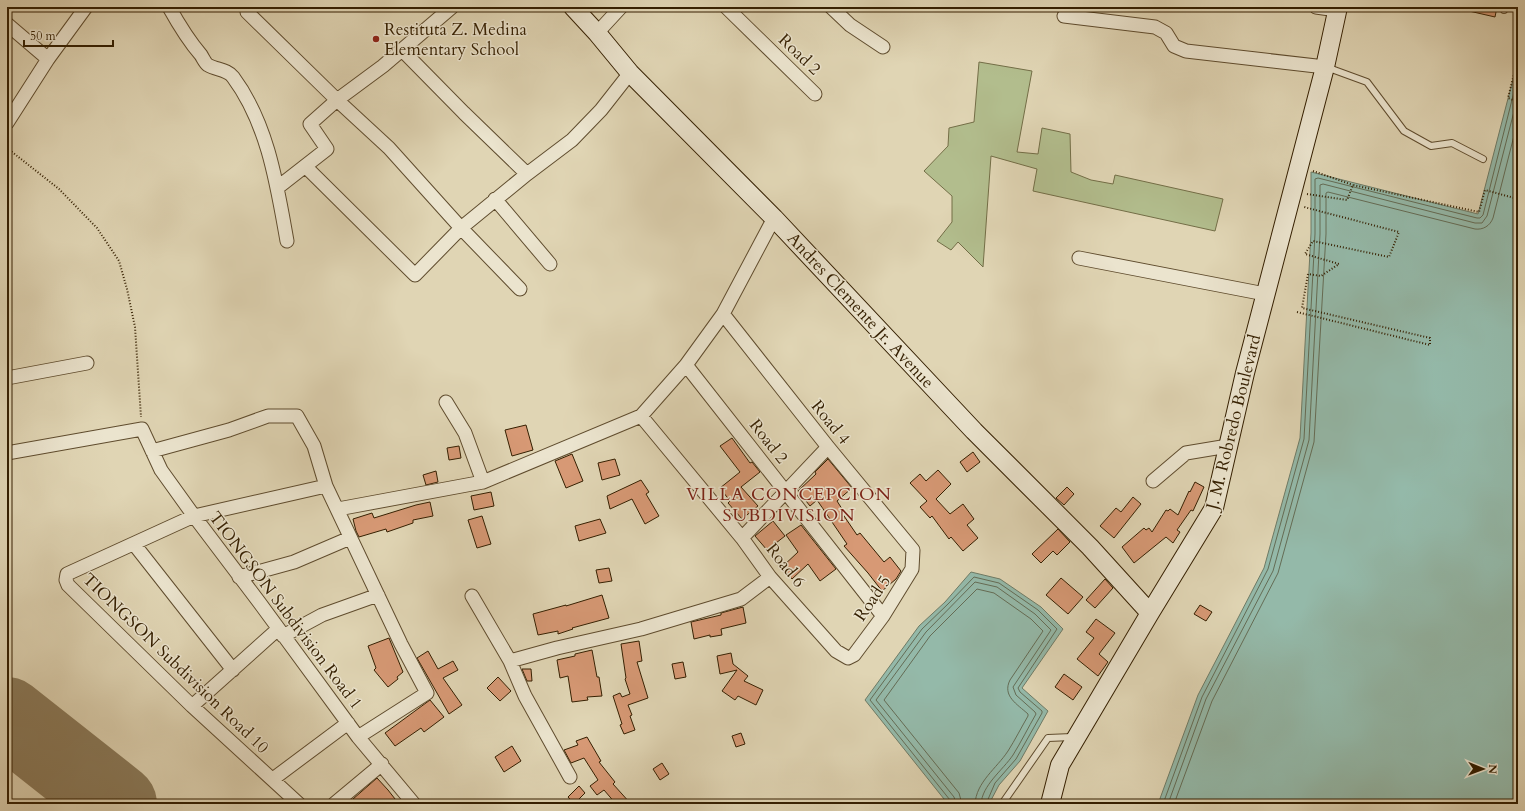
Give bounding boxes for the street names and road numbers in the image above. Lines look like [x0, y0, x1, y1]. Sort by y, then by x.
street label: Road 2 [773, 28, 826, 80]
street label: Andres Clemente Jr. Avenue [782, 227, 939, 393]
street label: J. M. Robredo Boulevard [1200, 332, 1266, 515]
street label: Road 4 [806, 395, 856, 449]
street label: Road 2 [744, 414, 793, 469]
street label: TIONGSON Subdivision Road 1 [204, 507, 368, 714]
street label: Road 6 [761, 538, 811, 592]
street label: TIONGSON Subdivision Road 10 [78, 568, 274, 759]
street label: Road 5 [849, 571, 896, 626]

